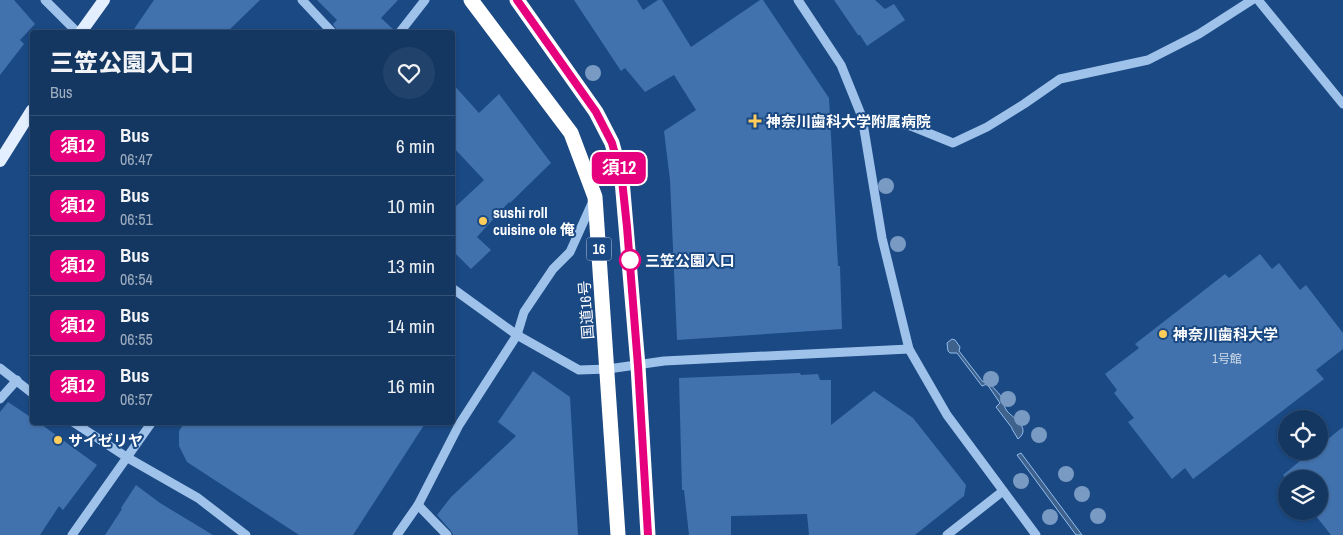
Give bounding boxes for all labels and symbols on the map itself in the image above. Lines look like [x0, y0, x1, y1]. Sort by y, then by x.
place label: 神奈川歯科大学附属病院 [765, 111, 931, 132]
marker: 神奈川歯科大学附属病院 [748, 114, 762, 128]
line badge: 須12 [590, 152, 648, 184]
place label: sushi roll cuisine ole 俺 [493, 202, 575, 240]
marker: sushi roll cuisine ole 俺 [477, 215, 489, 227]
road number: 16 [586, 238, 612, 260]
marker: 三笠公園入口 [619, 249, 641, 271]
place label: 三笠公園入口 [645, 250, 735, 271]
street label: 国道16号 [573, 280, 599, 340]
place label: 神奈川歯科大学 [1172, 324, 1278, 345]
marker: 神奈川歯科大学 [1157, 328, 1169, 340]
house number: 1号館 [1212, 351, 1242, 367]
place label: サイゼリヤ [68, 430, 143, 451]
marker: サイゼリヤ [52, 434, 64, 446]

